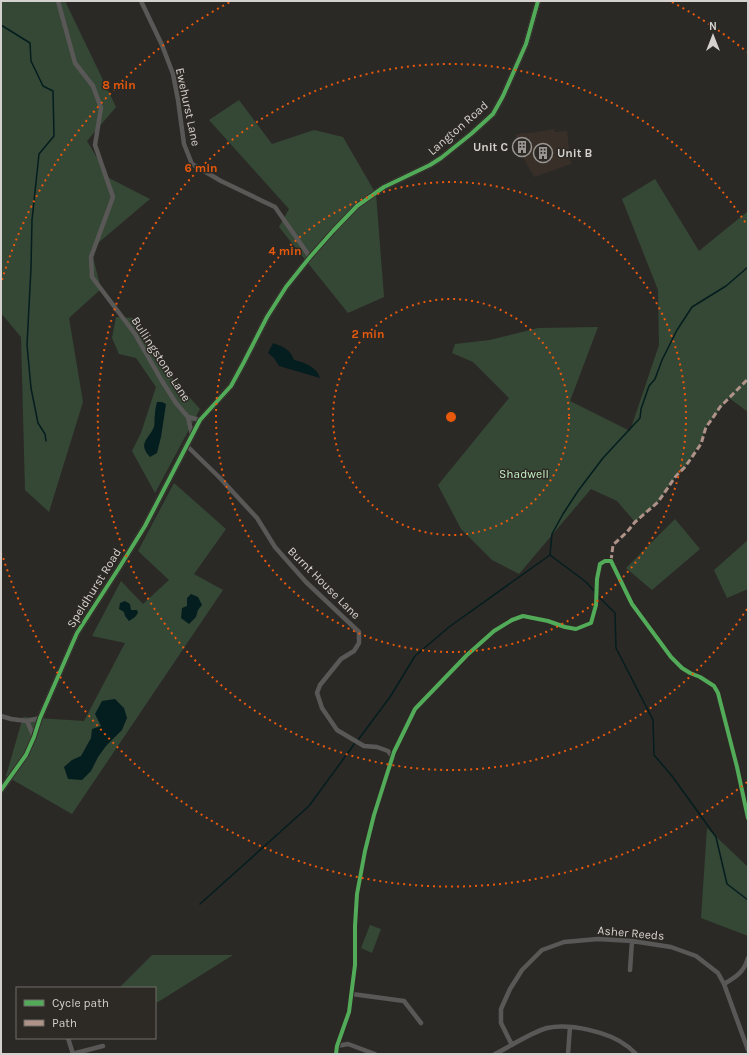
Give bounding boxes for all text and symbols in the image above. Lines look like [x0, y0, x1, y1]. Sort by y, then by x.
north arrow [693, 16, 733, 56]
text: N [709, 20, 717, 33]
street label: Ewehurst Lane [173, 67, 203, 147]
text: 8 min [102, 78, 136, 92]
street label: Langton Road [425, 98, 491, 158]
building icon: Unit C [511, 136, 533, 158]
place label: Unit C [473, 140, 508, 154]
building icon: Unit B [532, 142, 554, 164]
place label: Unit B [557, 146, 592, 160]
text: 6 min [184, 161, 218, 175]
text: 4 min [269, 244, 301, 258]
street label: Bullingstone Lane [128, 314, 194, 404]
text: 2 min [351, 327, 385, 341]
centre of rings [444, 410, 458, 424]
park label: Shadwell [499, 467, 549, 481]
street label: Burnt House Lane [285, 544, 363, 622]
street label: Speldhurst Road [64, 546, 124, 630]
street label: Asher Reeds [597, 923, 665, 943]
legend [16, 987, 156, 1039]
text: Cycle path [52, 996, 109, 1010]
text: Path [52, 1016, 77, 1030]

